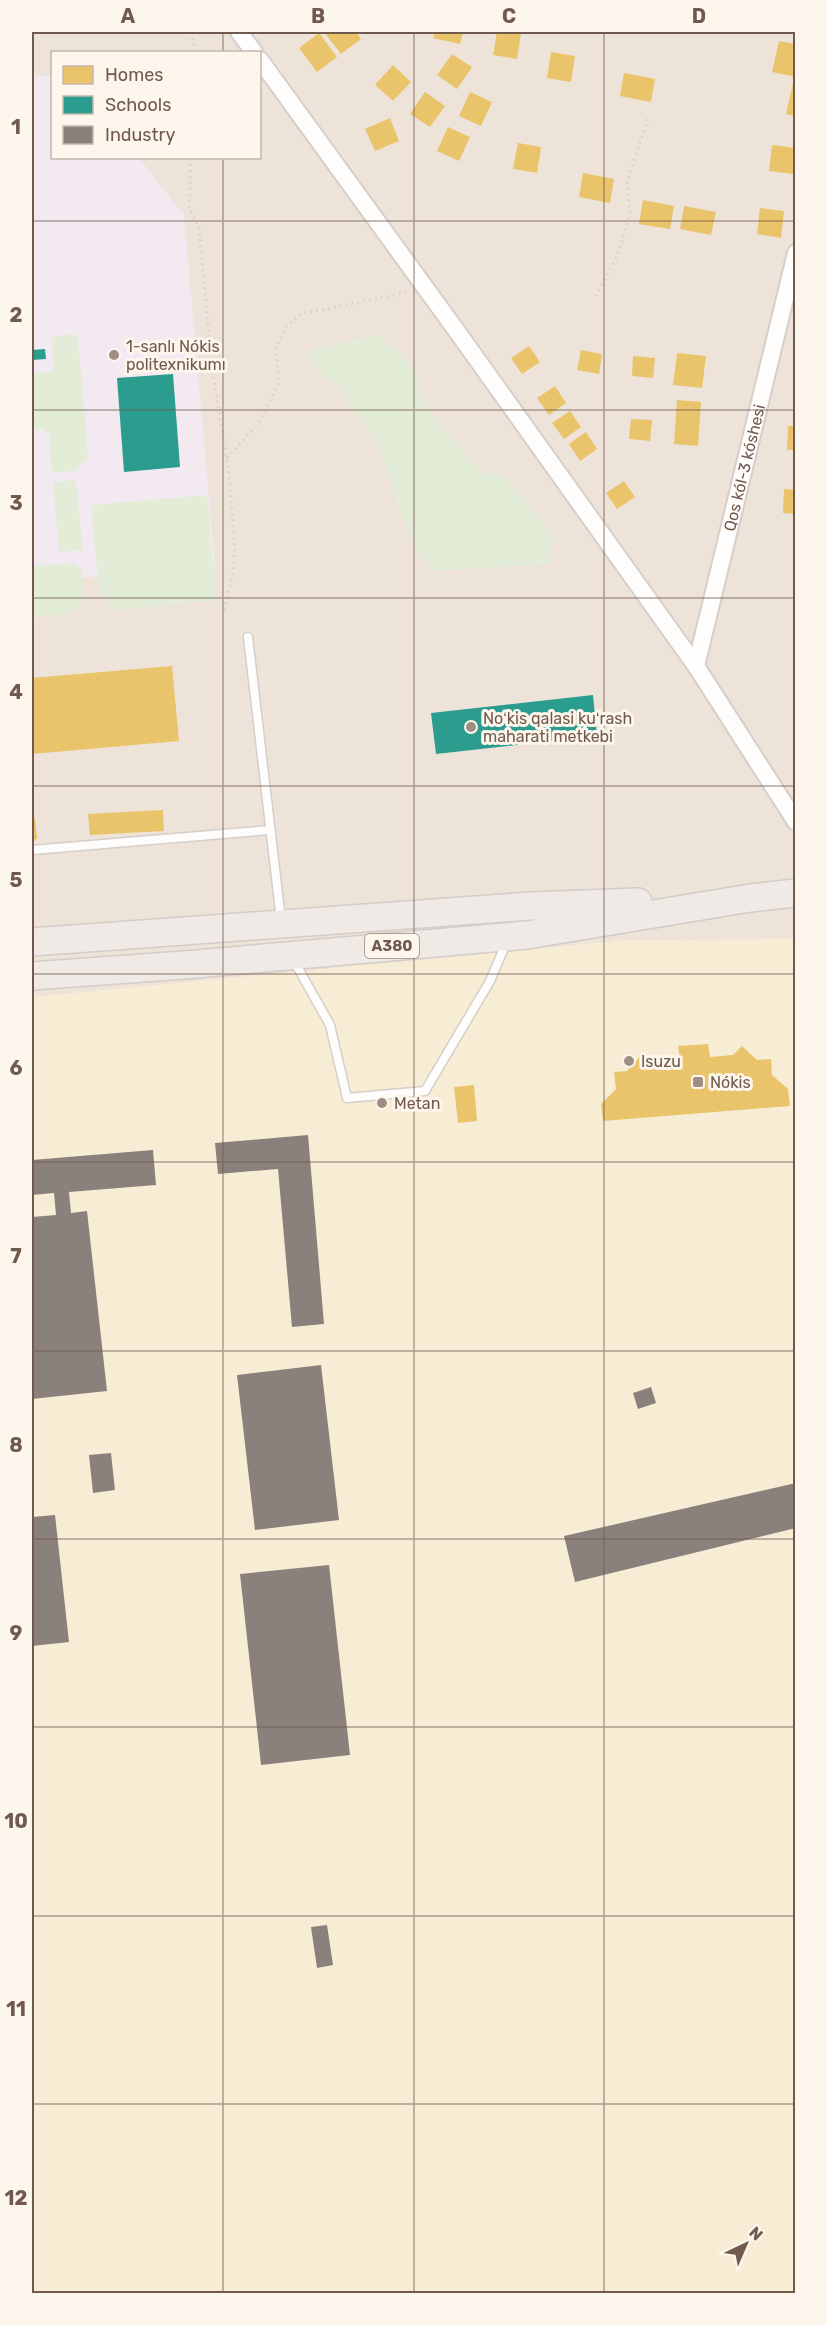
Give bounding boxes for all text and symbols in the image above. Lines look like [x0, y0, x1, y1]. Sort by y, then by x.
text: A [121, 4, 136, 28]
text: B [311, 4, 325, 28]
text: C [502, 4, 516, 28]
text: D [692, 4, 706, 28]
legend [51, 51, 261, 159]
text: Homes [105, 64, 163, 86]
text: Schools [105, 94, 171, 116]
text: 1 [11, 115, 21, 139]
text: Industry [105, 124, 175, 146]
text: 2 [10, 303, 23, 327]
place label: 1-sanlı Nókis politexnikumı [126, 337, 226, 374]
marker: 1-sanlı Nókis politexnikumı [107, 348, 121, 362]
street label: Qos kól-3 kóshesi [719, 402, 769, 533]
text: 3 [9, 491, 23, 515]
text: 4 [9, 680, 23, 704]
place label: Noʻkis qalasi kuʻrash maharati metkebi [483, 709, 632, 746]
marker: Noʻkis qalasi kuʻrash maharati metkebi [464, 720, 478, 734]
text: 5 [10, 868, 23, 892]
road number: A380 [365, 934, 419, 958]
place label: Isuzu [641, 1052, 681, 1071]
marker: Isuzu [622, 1054, 636, 1068]
text: 6 [9, 1056, 23, 1080]
place label: Nókis [710, 1073, 751, 1092]
marker: Nókis [691, 1075, 705, 1089]
place label: Metan [394, 1094, 440, 1113]
marker: Metan [375, 1096, 389, 1110]
text: 7 [10, 1244, 22, 1268]
text: 8 [9, 1433, 23, 1457]
text: 9 [10, 1621, 23, 1645]
text: 10 [4, 1809, 28, 1833]
text: 11 [6, 1997, 26, 2021]
text: 12 [5, 2186, 27, 2210]
north arrow [716, 2214, 776, 2274]
text: N [745, 2223, 767, 2244]

